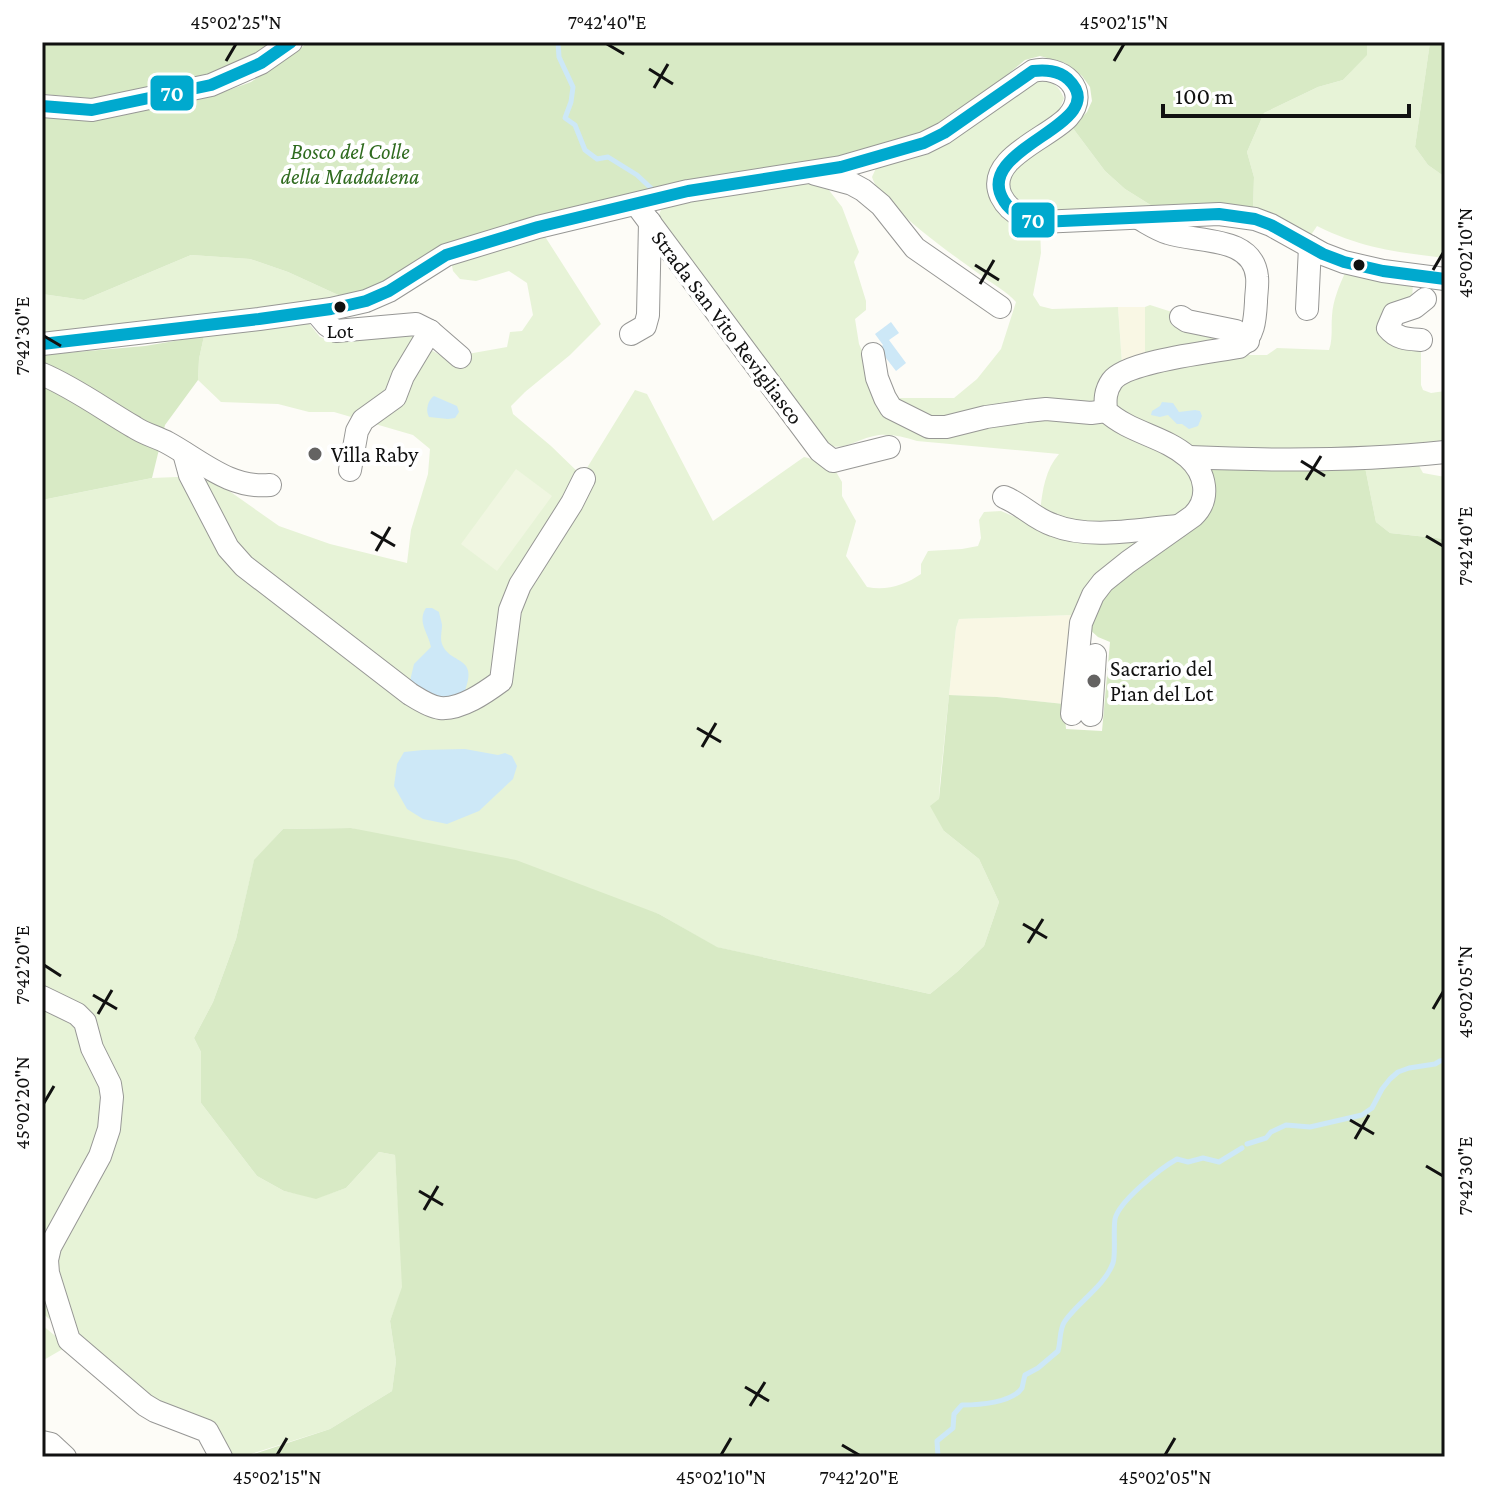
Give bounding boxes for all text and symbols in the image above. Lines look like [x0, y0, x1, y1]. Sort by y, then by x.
text: 45°02'25"N [190, 11, 282, 33]
text: 7°42'40"E [568, 11, 647, 33]
text: 45°02'15"N [1080, 11, 1168, 33]
scale bar [1163, 68, 1409, 118]
line badge: 70 [149, 74, 195, 112]
text: 70 [160, 81, 184, 106]
text: 100 m [1175, 82, 1234, 109]
park label: Bosco del Colle della Maddalena [281, 139, 419, 189]
line badge: 70 [1010, 201, 1056, 239]
text: 70 [1021, 208, 1045, 233]
text: 45°02'10"N [1454, 208, 1476, 298]
street label: Strada San Vito Revigliasco [647, 226, 809, 429]
unlabelled marker [1351, 257, 1367, 273]
text: 7°42'30"E [11, 297, 33, 375]
marker: Lot [332, 299, 348, 315]
place label: Lot [327, 320, 354, 342]
place label: Villa Raby [331, 442, 419, 467]
marker: Villa Raby [306, 445, 324, 463]
text: 7°42'40"E [1454, 506, 1476, 585]
place label: Sacrario del Pian del Lot [1110, 656, 1214, 706]
marker: Sacrario del Pian del Lot [1085, 672, 1103, 690]
text: 7°42'20"E [11, 925, 33, 1005]
text: 45°02'05"N [1454, 946, 1476, 1038]
text: 45°02'20"N [11, 1056, 33, 1150]
text: 7°42'30"E [1454, 1137, 1476, 1215]
text: 45°02'15"N [233, 1466, 321, 1488]
text: 45°02'10"N [676, 1466, 766, 1488]
text: 7°42'20"E [819, 1466, 899, 1488]
text: 45°02'05"N [1119, 1466, 1211, 1488]

